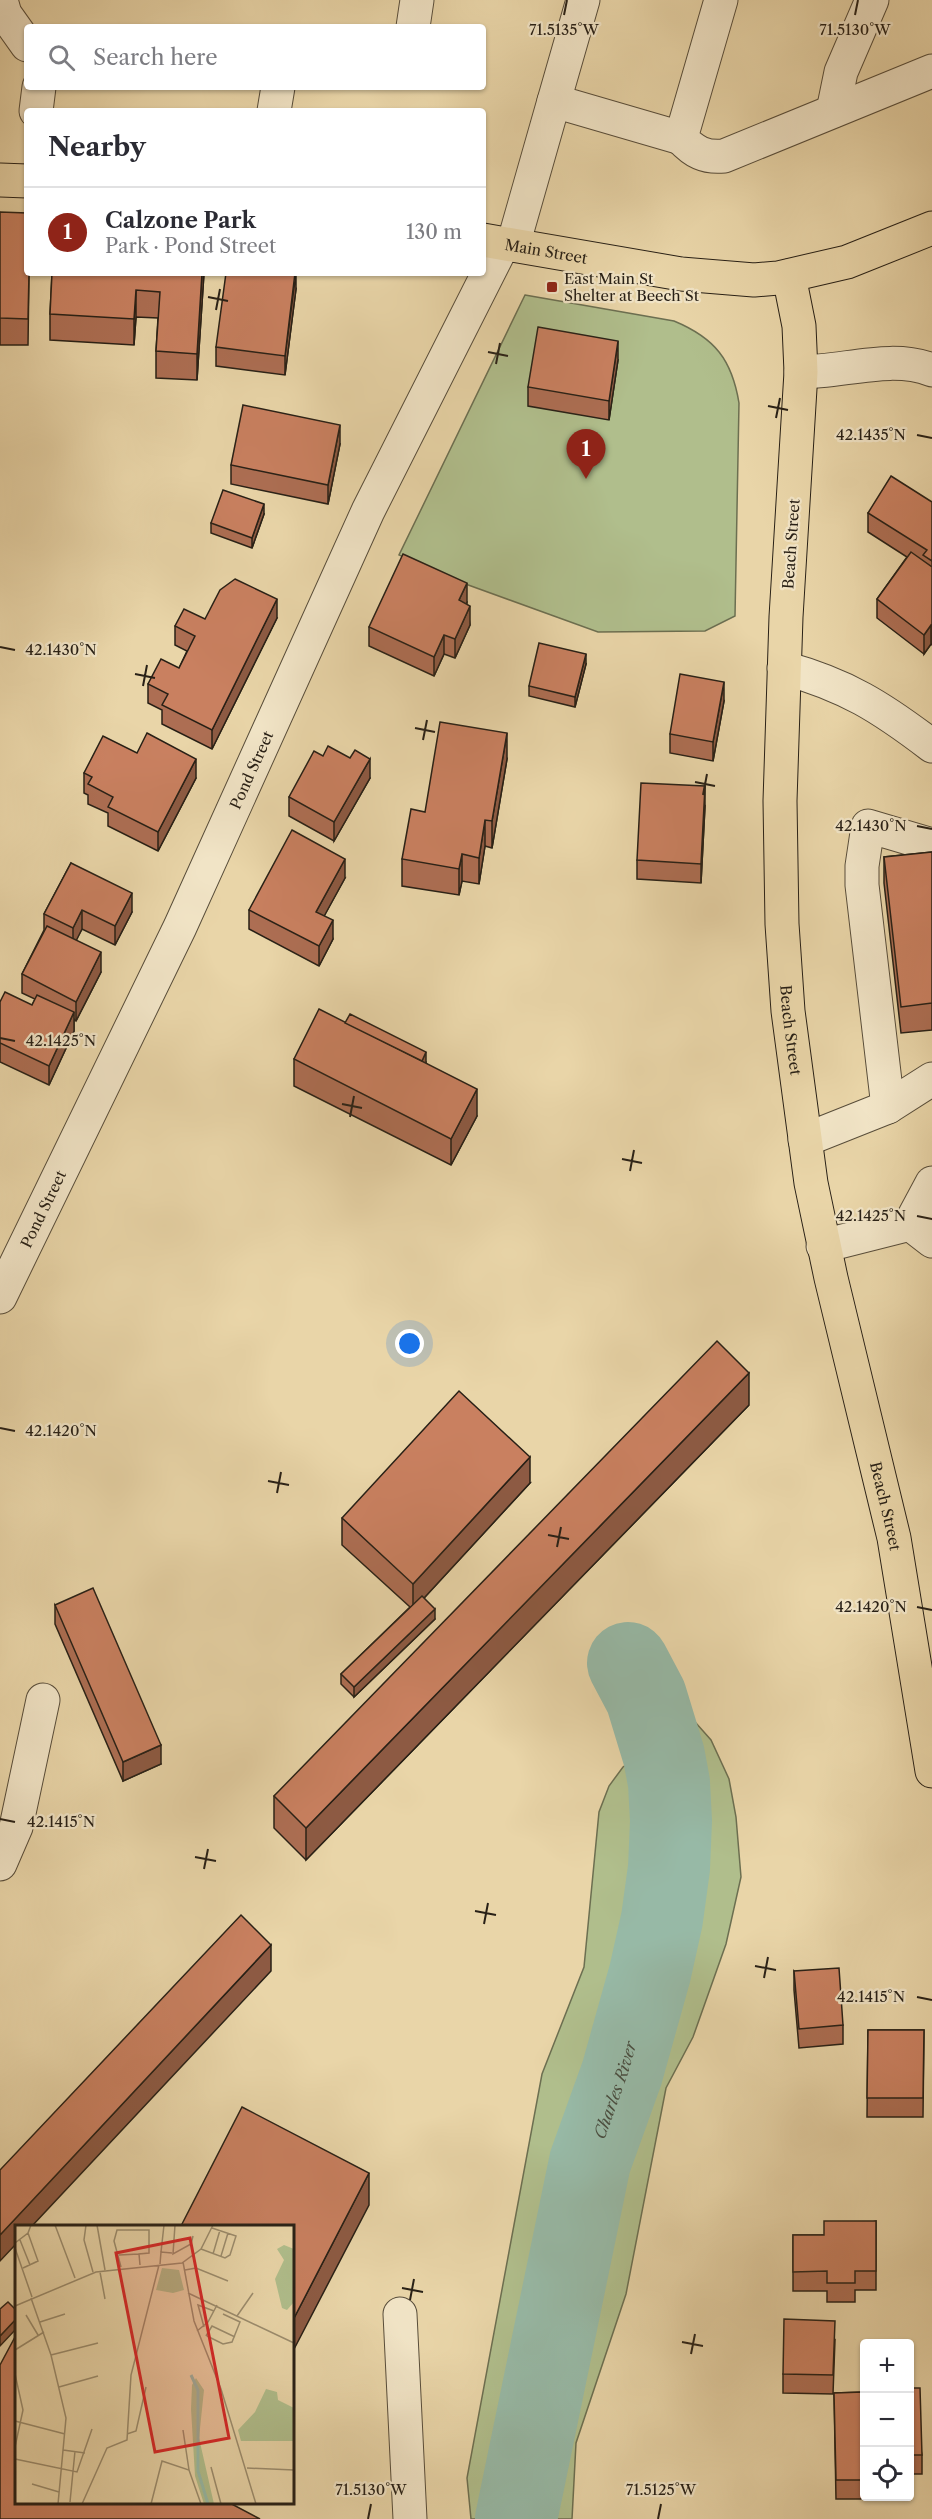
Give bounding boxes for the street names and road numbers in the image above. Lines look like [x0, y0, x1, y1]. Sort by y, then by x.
street label: Main Street [503, 234, 590, 267]
street label: Beach Street [778, 497, 804, 590]
street label: Pond Street [225, 727, 277, 812]
street label: Beach Street [777, 984, 806, 1077]
street label: Pond Street [16, 1166, 70, 1251]
street label: Beach Street [866, 1460, 905, 1552]

